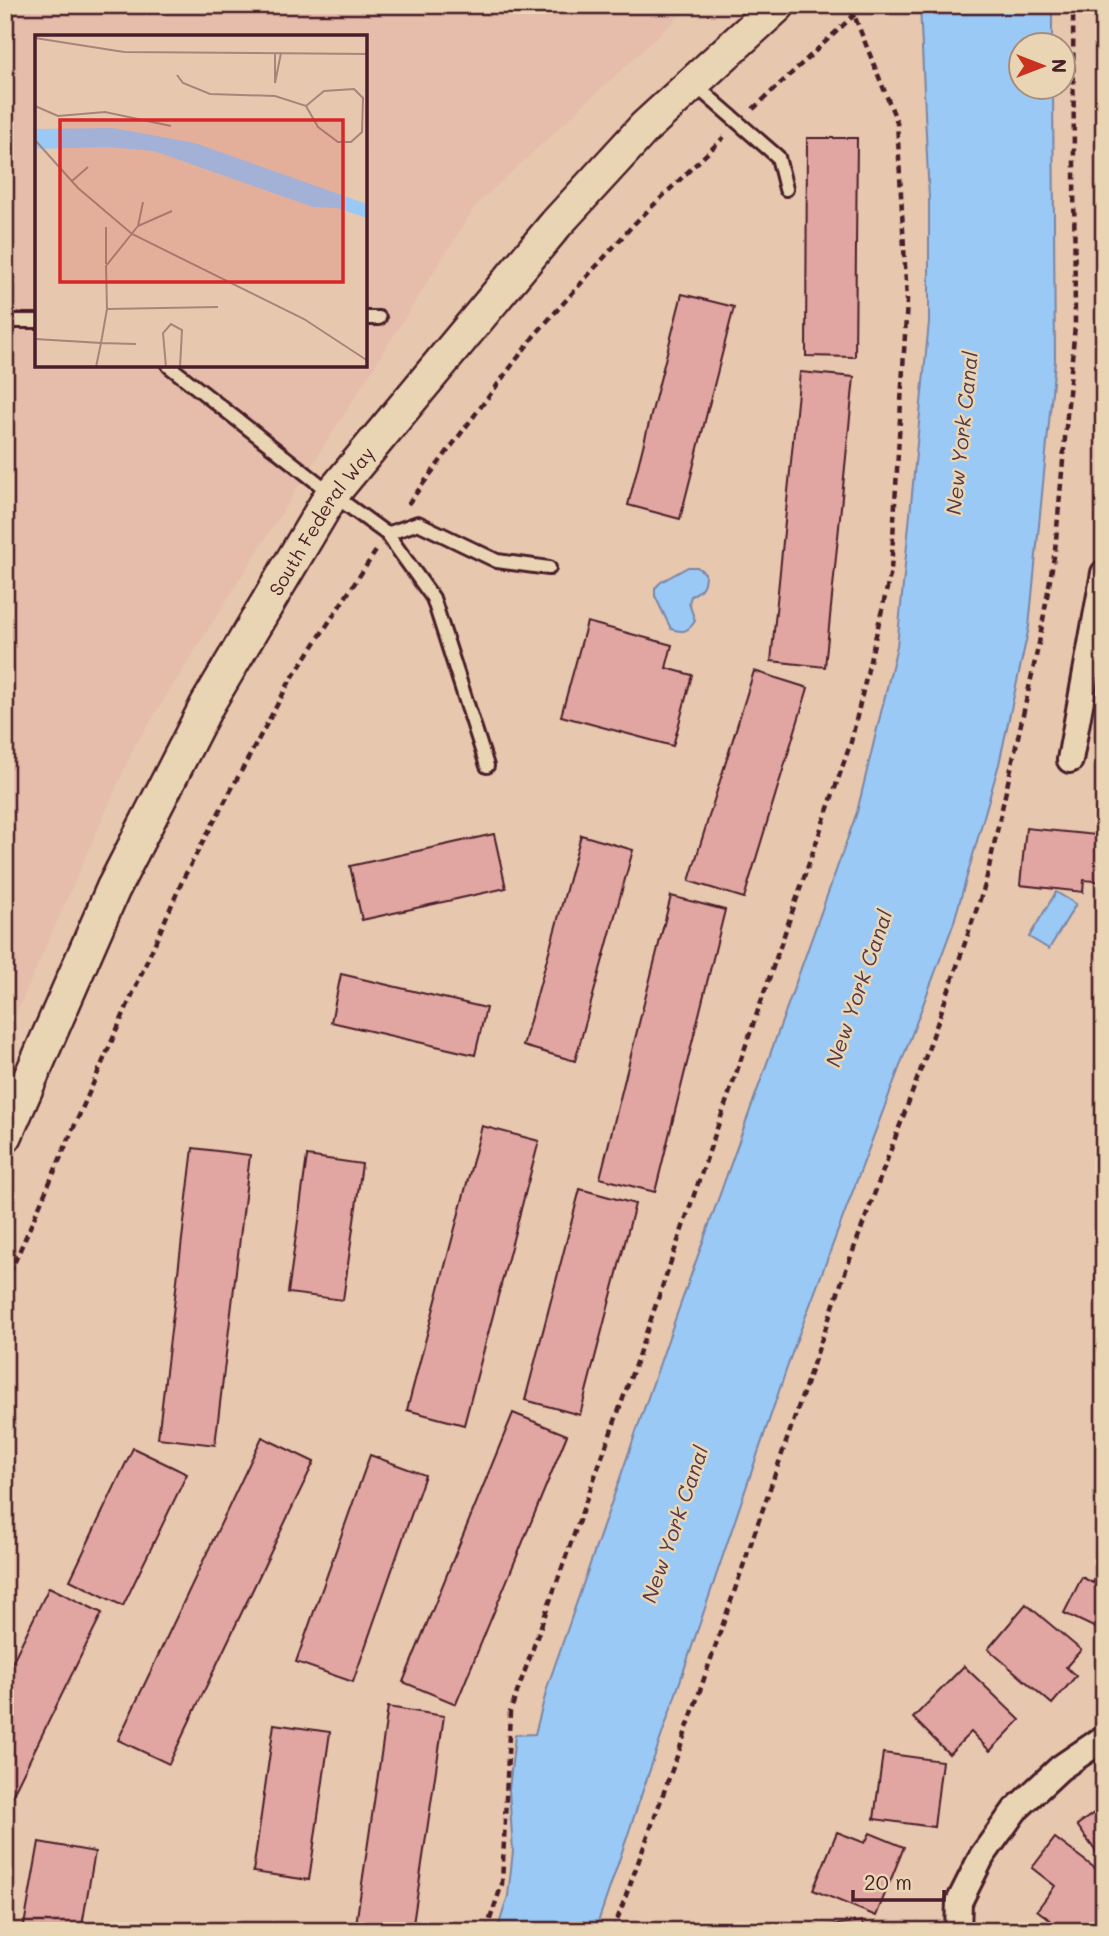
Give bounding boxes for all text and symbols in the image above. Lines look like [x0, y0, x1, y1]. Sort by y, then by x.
north arrow [1007, 32, 1078, 102]
inset map [35, 35, 368, 368]
text: N [1047, 59, 1072, 73]
water label: New York Canal [939, 349, 983, 516]
street label: South Federal Way [262, 441, 379, 600]
water label: New York Canal [819, 905, 898, 1070]
water label: New York Canal [635, 1441, 714, 1606]
scale bar [853, 1859, 944, 1903]
text: 20 m [864, 1868, 912, 1895]

